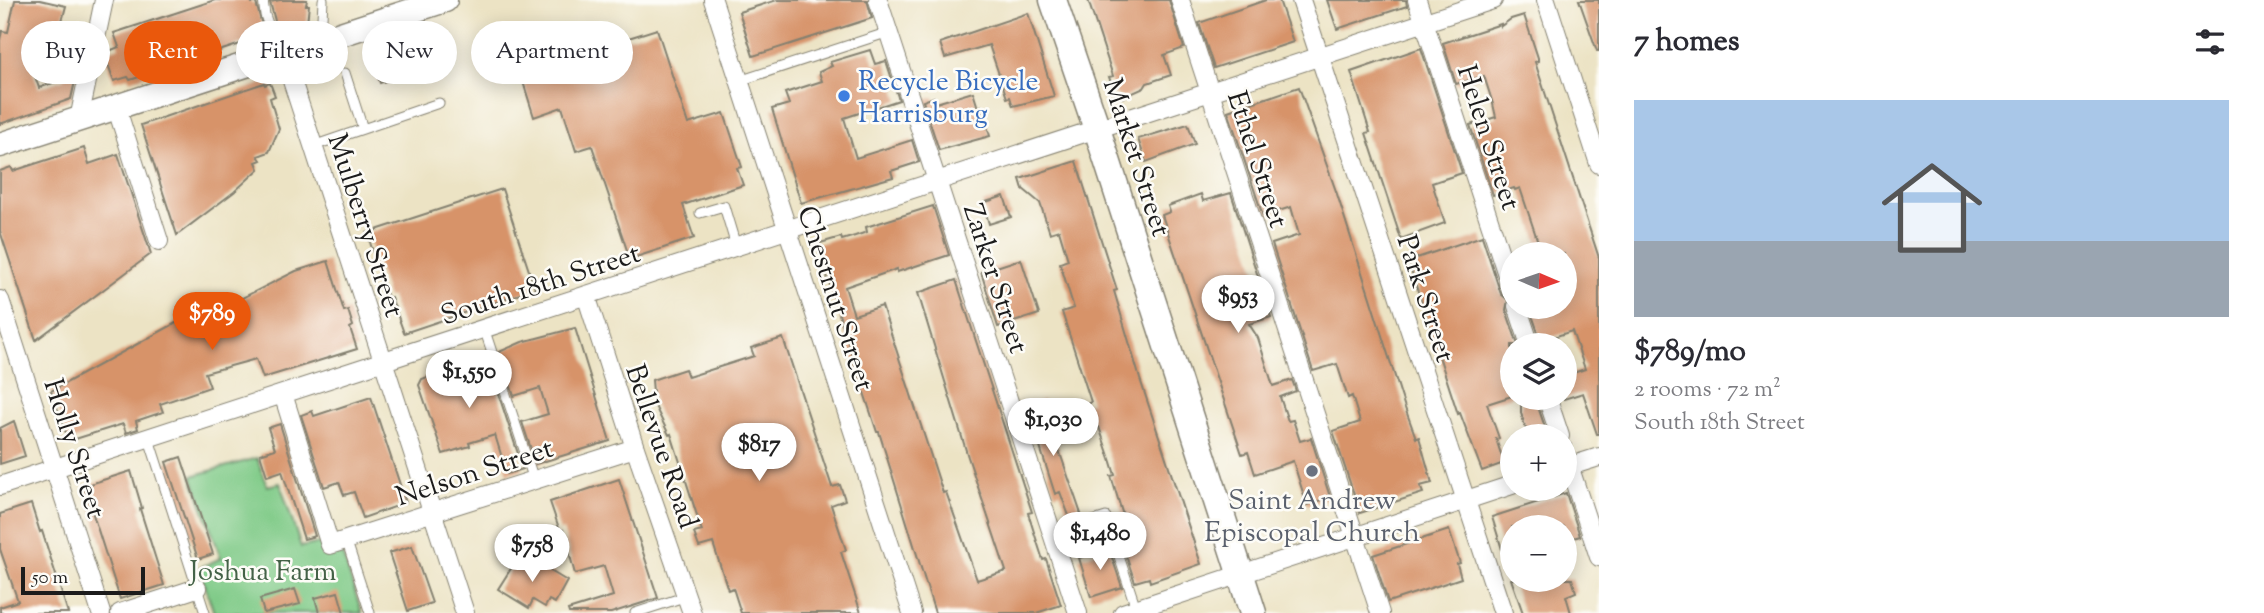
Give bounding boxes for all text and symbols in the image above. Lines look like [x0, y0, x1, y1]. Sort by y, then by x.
chip: Buy [21, 21, 110, 84]
chip: Rent [124, 21, 222, 84]
chip: Filters [236, 21, 348, 84]
chip: New [362, 21, 457, 84]
chip: Apartment [471, 21, 633, 84]
text: 7 homes [1634, 21, 1739, 64]
icon: filters [2191, 23, 2229, 61]
street label: Helen Street [1445, 60, 1530, 216]
place label: Recycle Bicycle Harrisburg [858, 63, 1038, 135]
street label: Market Street [1091, 74, 1180, 243]
street label: Ethel Street [1215, 86, 1297, 234]
marker: Recycle Bicycle Harrisburg [836, 88, 852, 104]
street label: Mulberry Street [316, 129, 413, 323]
icon: home [1869, 145, 1995, 271]
street label: Zarker Street [951, 199, 1037, 359]
street label: Chestnut Street [785, 201, 883, 397]
street label: Park Street [1385, 230, 1464, 368]
street label: South 18th Street [436, 235, 646, 337]
north arrow [1500, 242, 1577, 318]
map controls [1500, 242, 1577, 592]
pin: $953 [1197, 276, 1279, 335]
text: $953 [1218, 281, 1258, 314]
pin: $789 [171, 292, 253, 352]
text: $789 [189, 298, 235, 331]
text: $789/mo [1634, 331, 1746, 374]
button: layers [1500, 333, 1577, 410]
pin: $1,550 [412, 350, 526, 410]
text: $1,550 [442, 356, 496, 389]
street label: Bellevue Road [613, 360, 707, 535]
street label: Holly Street [32, 374, 115, 524]
text: 2 rooms · 72 m² [1634, 374, 1781, 407]
pin: $1,030 [996, 398, 1110, 458]
text: $1,030 [1024, 404, 1082, 437]
text: South 18th Street [1634, 407, 1805, 440]
pin: $817 [718, 424, 800, 483]
button: + [1500, 424, 1577, 501]
street label: Nelson Street [391, 429, 559, 518]
text: $817 [737, 429, 781, 462]
marker: Saint Andrew Episcopal Church [1304, 463, 1320, 479]
place label: Saint Andrew Episcopal Church [1204, 482, 1420, 554]
pin: $1,480 [1043, 512, 1157, 572]
button: − [1500, 515, 1577, 592]
text: $1,480 [1069, 518, 1131, 551]
pin: $758 [491, 524, 573, 584]
text: $758 [510, 530, 554, 563]
park label: Joshua Farm [188, 553, 336, 593]
scale bar [21, 564, 145, 596]
text: 50 m [32, 565, 68, 592]

